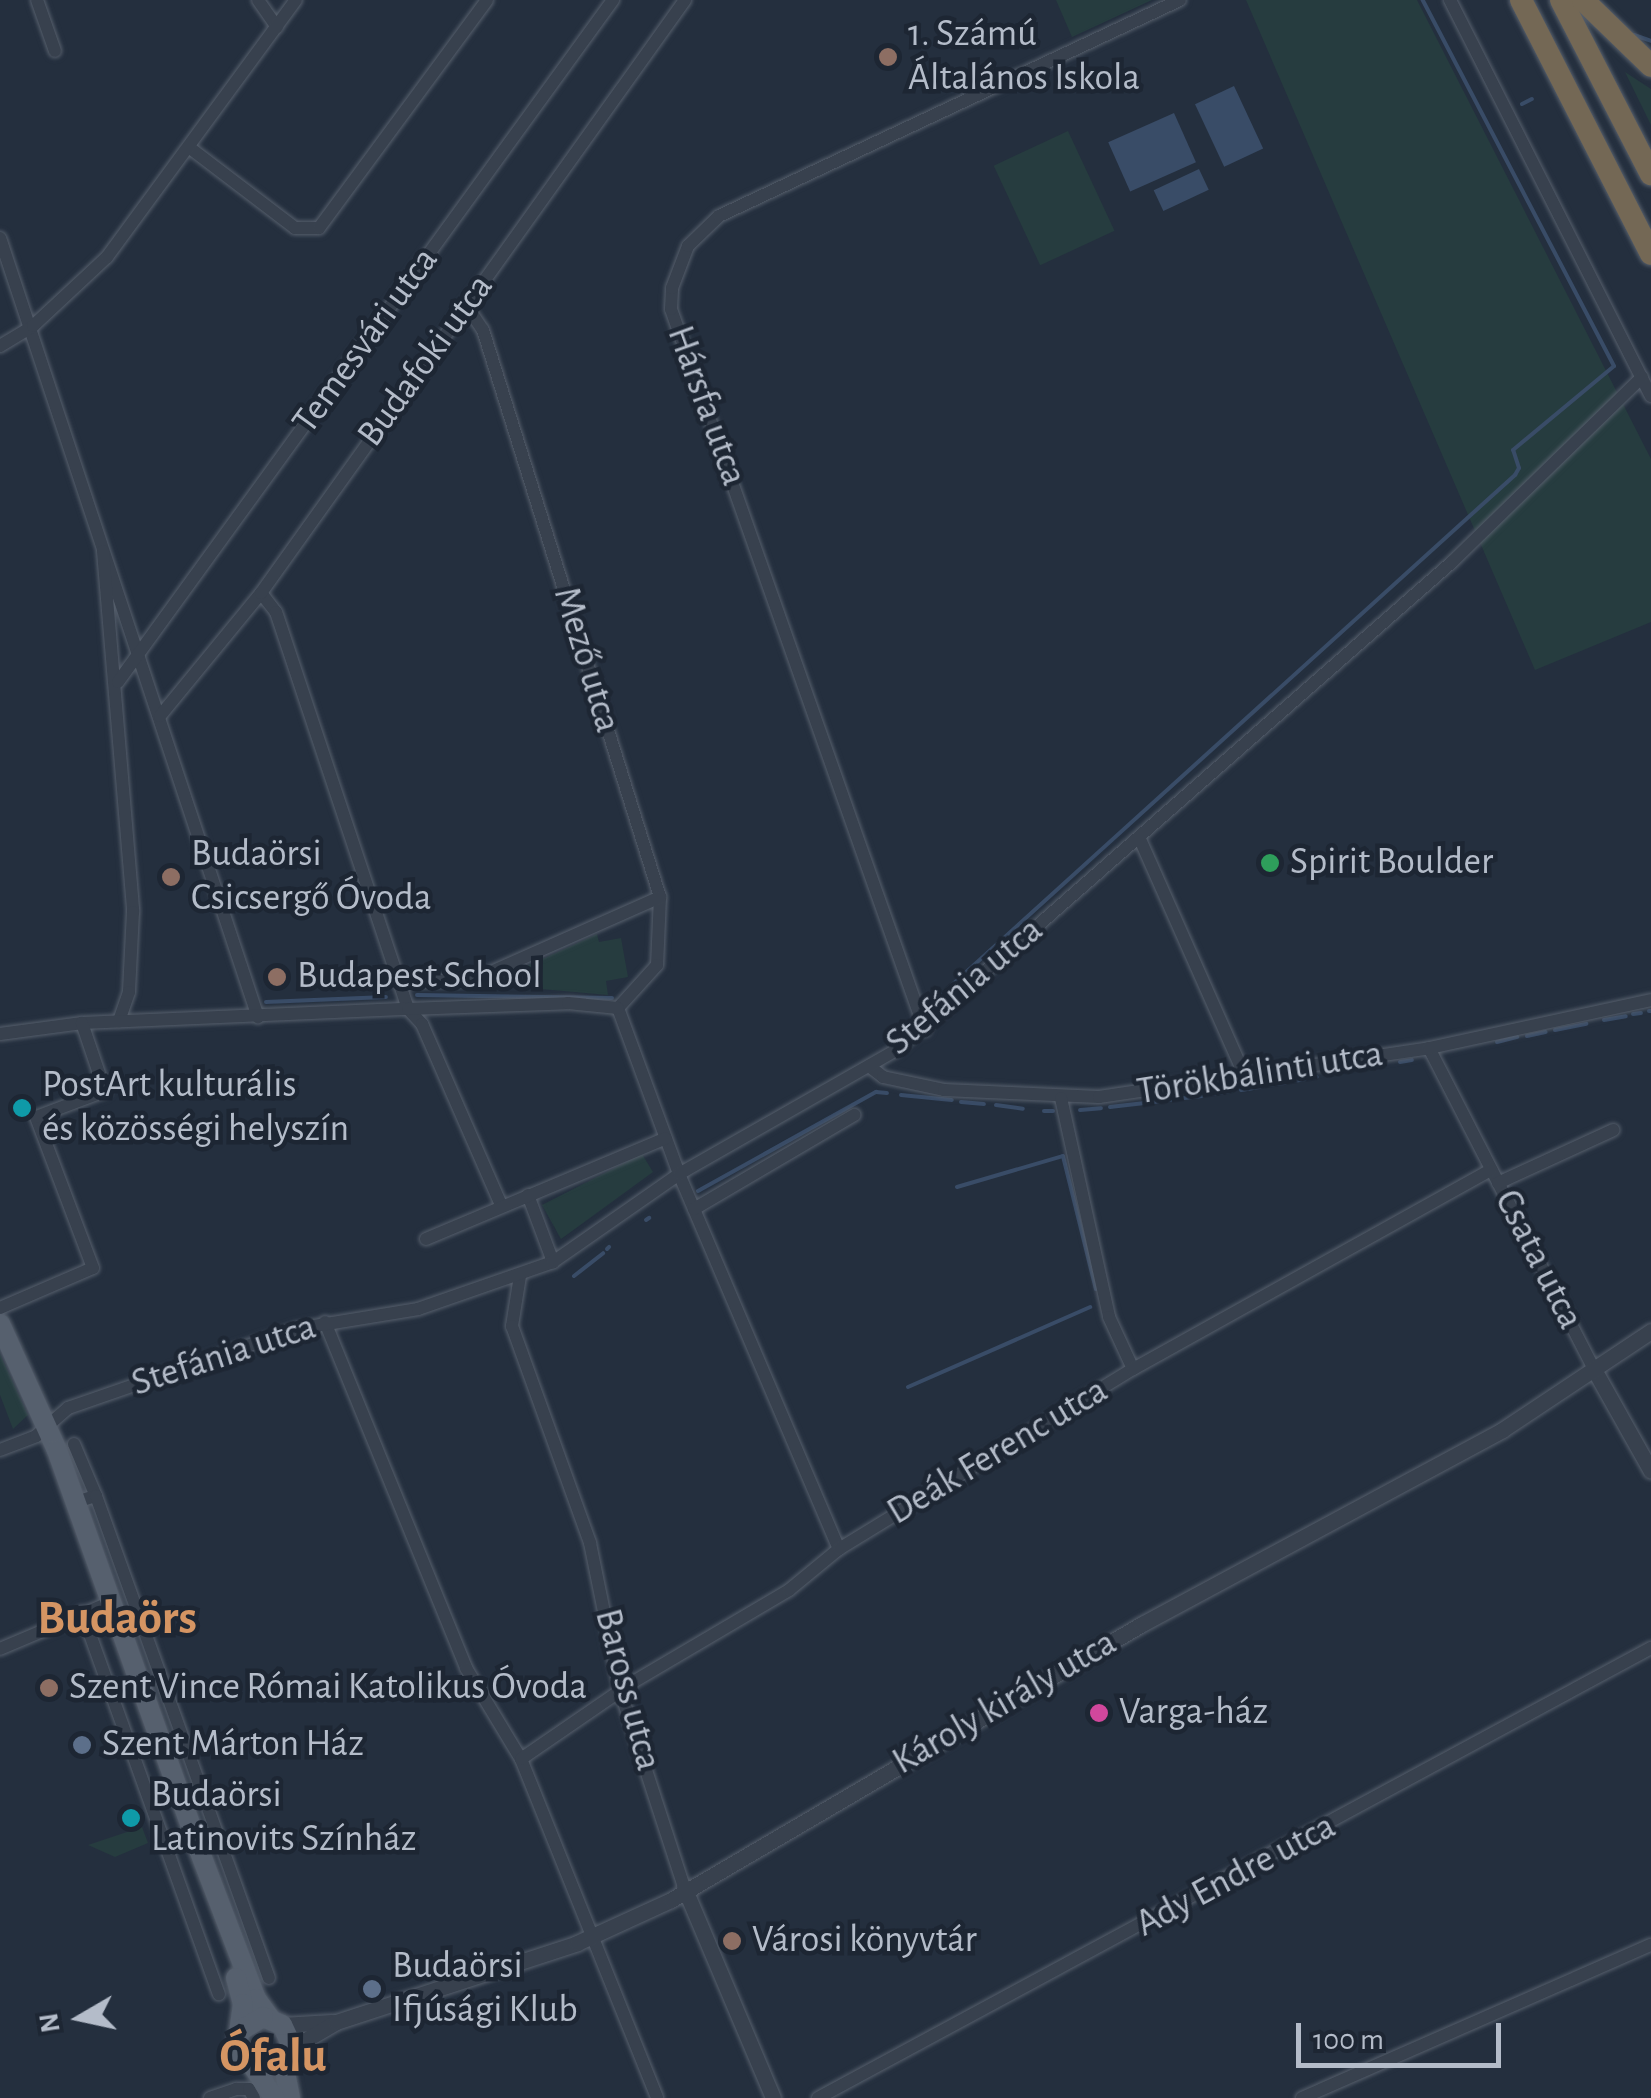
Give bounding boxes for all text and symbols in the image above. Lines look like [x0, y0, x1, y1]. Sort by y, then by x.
place label: 1. Számú Általános Iskola [908, 12, 1140, 101]
marker: 1. Számú Általános Iskola [877, 46, 899, 68]
street label: Temesvári utca [283, 239, 449, 443]
street label: Budafoki utca [348, 266, 504, 456]
street label: Hársfa utca [656, 320, 756, 492]
street label: Mező utca [542, 582, 630, 738]
place label: Budaörsi Csicsergő Óvoda [191, 832, 431, 922]
place label: Spirit Boulder [1290, 840, 1493, 886]
marker: Spirit Boulder [1259, 852, 1281, 874]
marker: Budaörsi Csicsergő Óvoda [160, 866, 182, 888]
street label: Stefánia utca [877, 908, 1053, 1066]
place label: Budapest School [297, 954, 542, 1000]
marker: Budapest School [266, 966, 288, 988]
street label: Törökbálinti utca [1134, 1032, 1386, 1116]
place label: PostArt kulturális és közösségi helyszín [42, 1063, 349, 1152]
marker: PostArt kulturális és közösségi helyszín [11, 1097, 33, 1119]
street label: Csata utca [1484, 1183, 1592, 1337]
street label: Stefánia utca [126, 1305, 322, 1407]
street label: Deák Ferenc utca [880, 1368, 1116, 1536]
district label: Budaörs [37, 1591, 197, 1649]
street label: Baross utca [584, 1604, 670, 1776]
street label: Károly király utca [885, 1621, 1125, 1785]
place label: Szent Vince Római Katolikus Óvoda [69, 1665, 587, 1711]
marker: Szent Vince Római Katolikus Óvoda [38, 1677, 60, 1699]
place label: Varga-ház [1119, 1690, 1268, 1736]
marker: Varga-ház [1088, 1702, 1110, 1724]
place label: Szent Márton Ház [102, 1722, 364, 1768]
marker: Szent Márton Ház [71, 1734, 93, 1756]
place label: Budaörsi Latinovits Színház [151, 1773, 417, 1862]
street label: Ady Endre utca [1128, 1804, 1344, 1948]
marker: Budaörsi Latinovits Színház [120, 1807, 142, 1829]
place label: Városi könyvtár [752, 1918, 977, 1964]
marker: Városi könyvtár [721, 1930, 743, 1952]
place label: Budaörsi Ifjúsági Klub [392, 1944, 578, 2034]
north arrow [30, 1968, 130, 2068]
marker: Budaörsi Ifjúsági Klub [361, 1978, 383, 2000]
scale bar [1301, 2003, 1506, 2065]
text: N [35, 2011, 66, 2034]
text: 100 m [1313, 2025, 1384, 2055]
district label: Ófalu [219, 2029, 327, 2087]

